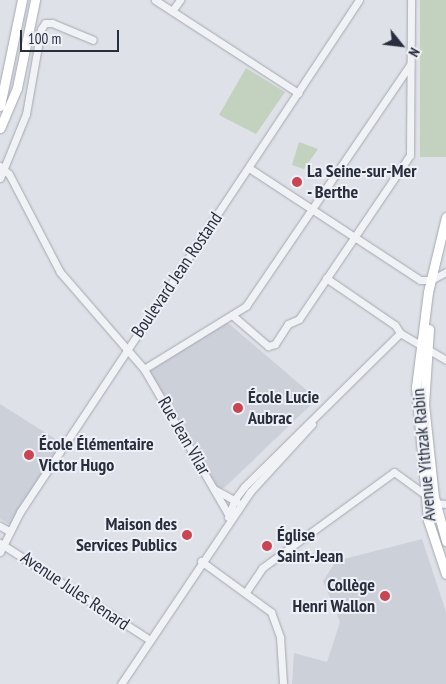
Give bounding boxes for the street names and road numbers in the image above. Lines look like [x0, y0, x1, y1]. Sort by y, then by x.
street label: Boulevard Jean Rostand [127, 208, 227, 342]
street label: Avenue Yithzak Rabin [407, 387, 441, 523]
street label: Rue Jean Vilar [153, 393, 215, 479]
street label: Avenue Jules Renard [17, 547, 133, 635]

